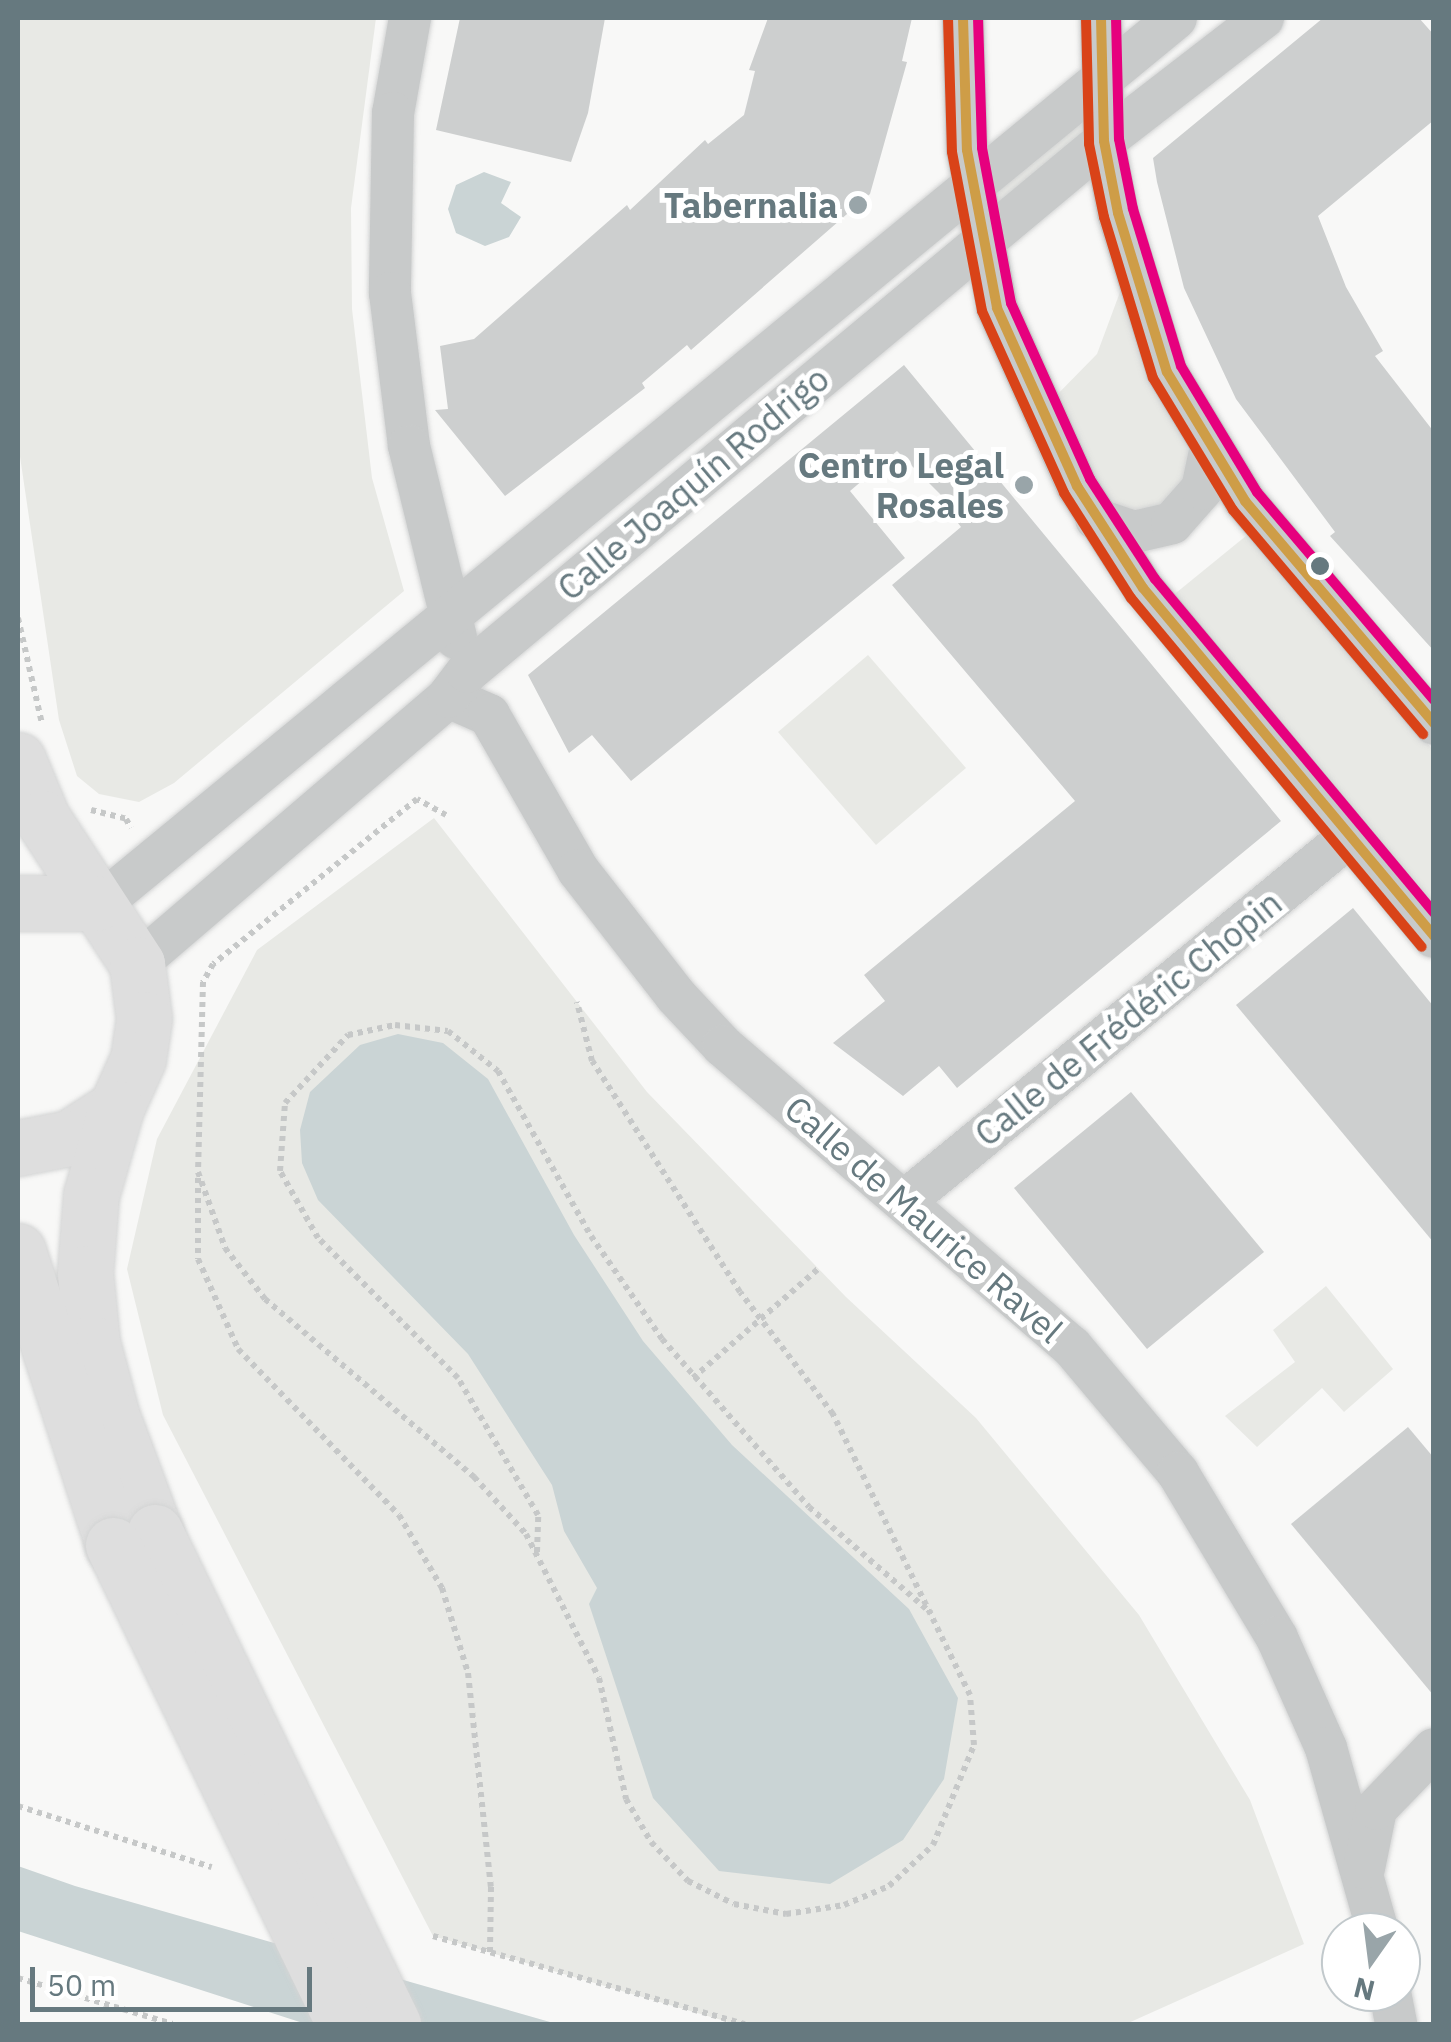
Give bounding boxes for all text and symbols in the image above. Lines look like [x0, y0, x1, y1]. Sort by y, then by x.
place label: Tabernalia [664, 184, 838, 226]
marker: Tabernalia [847, 194, 869, 216]
street label: Calle Joaquín Rodrigo [549, 357, 837, 609]
place label: Centro Legal Rosales [798, 444, 1004, 526]
marker: Centro Legal Rosales [1013, 474, 1035, 496]
unlabelled marker [1310, 556, 1330, 576]
street label: Calle de Frédéric Chopin [966, 881, 1290, 1155]
street label: Calle de Maurice Ravel [777, 1087, 1071, 1351]
north arrow [1321, 1912, 1421, 2012]
scale bar [35, 1947, 318, 2009]
text: 50 m [47, 1965, 116, 2004]
text: N [1350, 1969, 1378, 2010]

